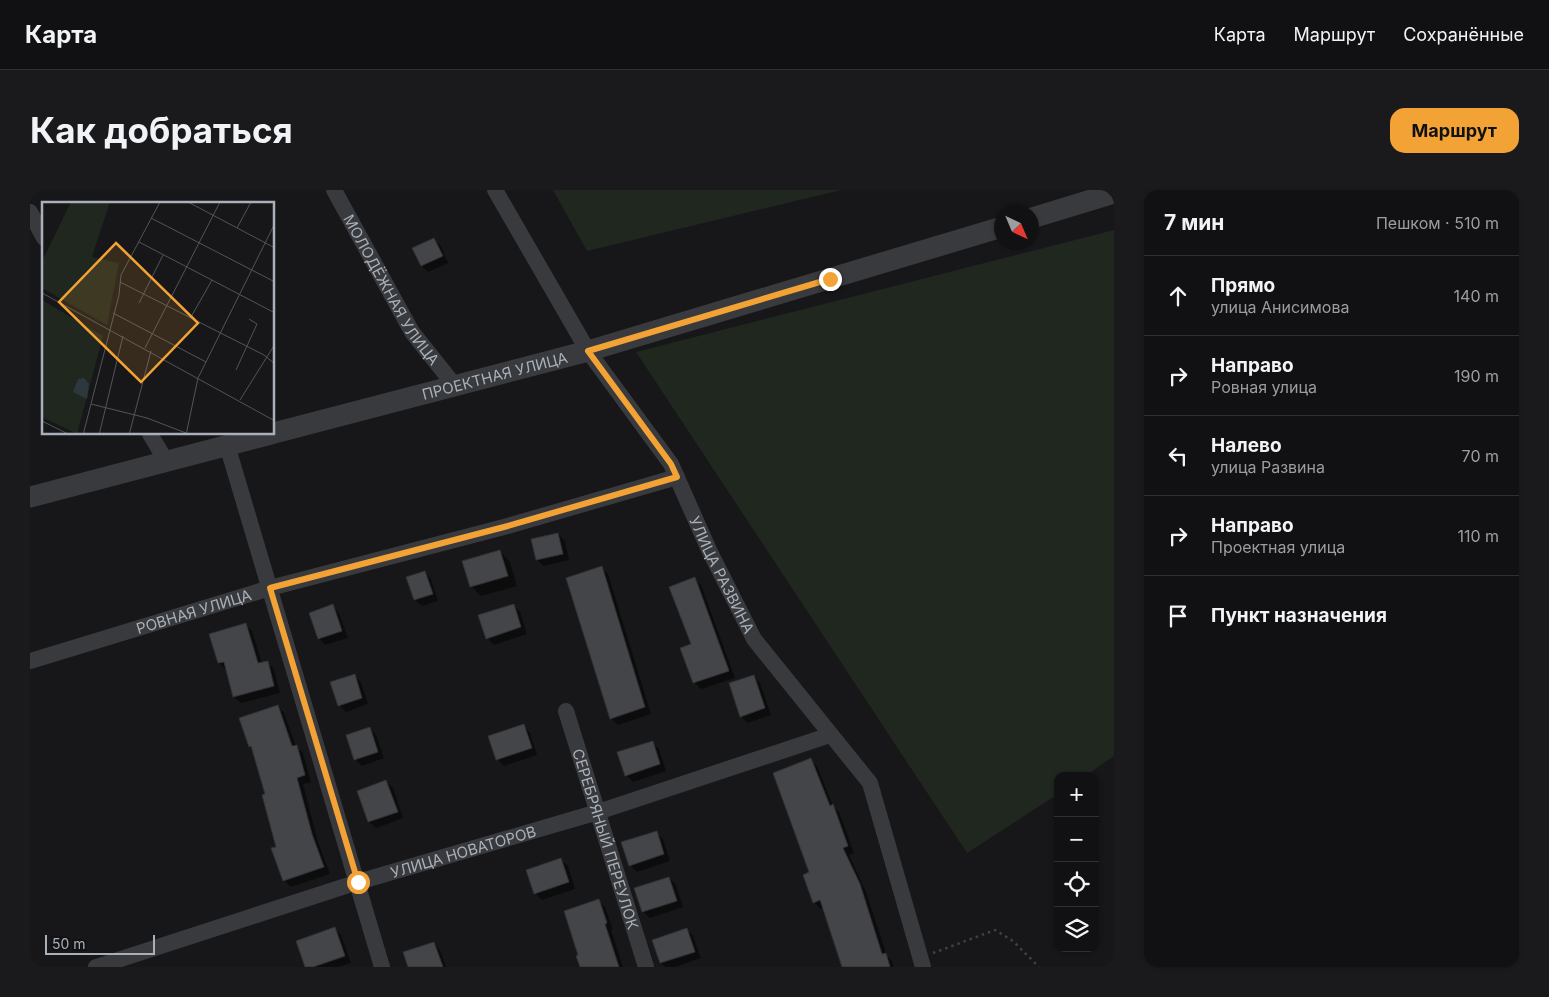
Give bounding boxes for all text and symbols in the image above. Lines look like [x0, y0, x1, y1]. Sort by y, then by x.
text: Карта [25, 20, 97, 49]
text: Карта [1214, 24, 1266, 45]
text: Маршрут [1294, 24, 1375, 45]
text: Сохранённые [1403, 24, 1524, 45]
button: Маршрут [1390, 108, 1519, 153]
text: Как добраться [30, 109, 293, 151]
inset map [42, 202, 275, 435]
north arrow [994, 205, 1039, 250]
text: 7 мин [1164, 210, 1224, 235]
street label: МОЛОДЁЖНАЯ УЛИЦА [340, 211, 444, 368]
text: Пешком · 510 m [1376, 213, 1499, 233]
route end [819, 268, 842, 291]
text: Прямо [1211, 274, 1275, 297]
icon: ahead [1164, 282, 1192, 310]
text: 140 m [1454, 286, 1499, 306]
text: улица Анисимова [1211, 297, 1349, 317]
street label: ПРОЕКТНАЯ УЛИЦА [420, 347, 569, 403]
text: Направо [1211, 354, 1294, 377]
icon: right [1164, 362, 1192, 390]
text: 190 m [1454, 366, 1499, 386]
text: Ровная улица [1211, 377, 1317, 397]
text: Налево [1211, 434, 1282, 457]
icon: left [1164, 442, 1192, 470]
text: 70 m [1462, 446, 1499, 466]
text: улица Развина [1211, 457, 1325, 477]
street label: УЛИЦА РАЗВИНА [686, 513, 759, 636]
text: Направо [1211, 514, 1294, 537]
icon: right [1164, 522, 1192, 550]
text: 110 m [1457, 526, 1499, 546]
text: Проектная улица [1211, 537, 1345, 557]
street label: РОВНАЯ УЛИЦА [134, 585, 254, 638]
icon: arrive [1164, 602, 1192, 630]
text: Пункт назначения [1211, 604, 1387, 627]
street label: СЕРЕБРЯНЫЙ ПЕРЕУЛОК [569, 746, 643, 932]
map controls [1054, 772, 1099, 952]
button: + [1054, 772, 1099, 817]
button: − [1054, 817, 1099, 862]
street label: УЛИЦА НОВАТОРОВ [388, 821, 538, 882]
button: locate [1054, 862, 1099, 907]
route start [347, 871, 370, 894]
button: layers [1054, 907, 1099, 952]
scale bar [45, 932, 155, 955]
text: 50 m [52, 935, 86, 952]

